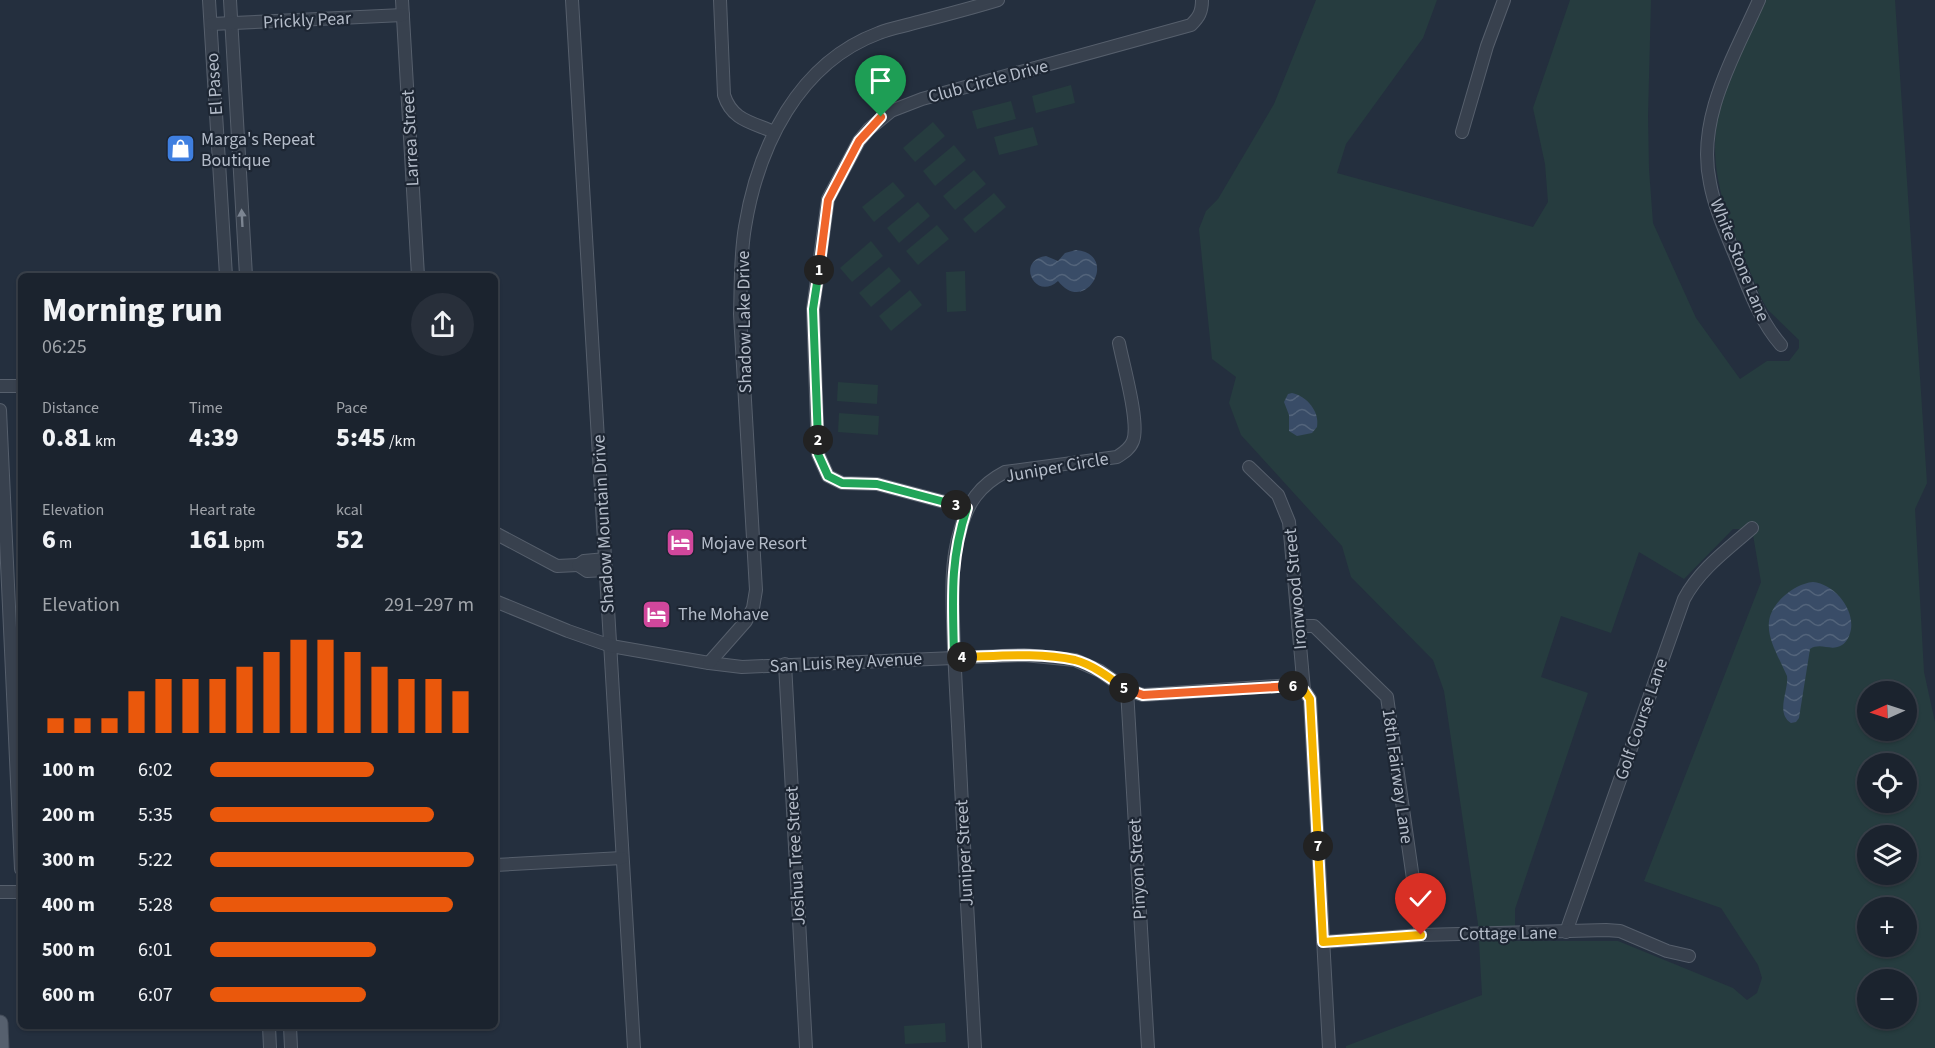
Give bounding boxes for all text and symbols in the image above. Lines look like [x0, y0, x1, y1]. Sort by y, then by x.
street label: Prickly Pear [262, 6, 353, 35]
street label: El Paseo [200, 52, 229, 116]
street label: Club Circle Drive [925, 53, 1051, 110]
pin [855, 55, 906, 117]
icon: arrive [864, 64, 897, 97]
street label: Larrea Street [395, 89, 426, 187]
place label: Marga's Repeat Boutique [201, 127, 315, 173]
shop icon: Marga's Repeat Boutique [164, 133, 196, 165]
street label: White Stone Lane [1704, 195, 1776, 325]
one-way arrow [238, 208, 247, 227]
street label: Shadow Lake Drive [731, 250, 758, 394]
pin: 1 [804, 255, 834, 285]
text: 1 [815, 259, 823, 281]
text: Morning run [42, 287, 222, 334]
button: share [411, 293, 474, 356]
text: 06:25 [42, 333, 87, 361]
text: Distance [42, 397, 99, 419]
text: Time [189, 397, 223, 419]
text: Pace [336, 397, 367, 419]
text: 0.81 [42, 419, 92, 456]
text: 4:39 [189, 419, 239, 456]
text: 5:45 [336, 419, 386, 456]
pin: 2 [803, 425, 833, 455]
text: 2 [814, 429, 822, 451]
text: km [92, 430, 116, 452]
text: /km [386, 430, 416, 452]
street label: Shadow Mountain Drive [586, 434, 621, 614]
street label: Juniper Circle [1004, 446, 1111, 489]
pin: 3 [941, 490, 971, 520]
text: 3 [952, 494, 960, 516]
text: Elevation [42, 499, 104, 521]
text: Heart rate [189, 499, 256, 521]
text: kcal [336, 499, 363, 521]
text: 6 [42, 521, 56, 558]
text: 161 [189, 521, 231, 558]
text: 52 [336, 521, 364, 558]
hotel icon: Mojave Resort [664, 527, 696, 559]
street label: Ironwood Street [1278, 527, 1313, 651]
place label: Mojave Resort [701, 531, 807, 556]
text: m [56, 532, 72, 554]
text: bpm [231, 532, 265, 554]
text: Elevation [42, 591, 120, 619]
text: 291–297 m [384, 591, 474, 619]
hotel icon: The Mohave [641, 598, 673, 630]
place label: The Mohave [678, 602, 769, 627]
pin: 4 [947, 642, 977, 672]
street label: San Luis Rey Avenue [769, 646, 923, 679]
text: 4 [958, 646, 966, 668]
street label: Golf Course Lane [1609, 655, 1674, 783]
pin: 6 [1278, 671, 1308, 701]
pin: 5 [1109, 673, 1139, 703]
text: 6 [1289, 675, 1297, 697]
text: 5 [1120, 677, 1128, 699]
north arrow [1857, 681, 1917, 741]
map controls [1857, 681, 1917, 1029]
street label: 18th Fairway Lane [1376, 707, 1419, 845]
button: locate [1857, 753, 1917, 813]
text: 100 m [42, 756, 95, 784]
text: 6:02 [138, 756, 173, 784]
street label: Joshua Tree Street [779, 786, 812, 926]
street label: Juniper Street [949, 799, 980, 907]
text: 200 m [42, 801, 95, 829]
text: 5:35 [138, 801, 173, 829]
street label: Pinyon Street [1122, 818, 1153, 920]
button: layers [1857, 825, 1917, 885]
pin: 7 [1303, 831, 1333, 861]
text: 7 [1314, 835, 1322, 857]
text: 300 m [42, 846, 95, 874]
text: 5:22 [138, 846, 173, 874]
pin [1395, 873, 1446, 935]
icon: check [1404, 882, 1437, 915]
text: 400 m [42, 891, 95, 919]
text: 5:28 [138, 891, 173, 919]
button: + [1857, 897, 1917, 957]
street label: Cottage Lane [1459, 920, 1557, 947]
text: 500 m [42, 936, 95, 964]
text: 6:01 [138, 936, 173, 964]
button: − [1857, 969, 1917, 1029]
text: 600 m [42, 981, 95, 1009]
text: 6:07 [138, 981, 173, 1009]

